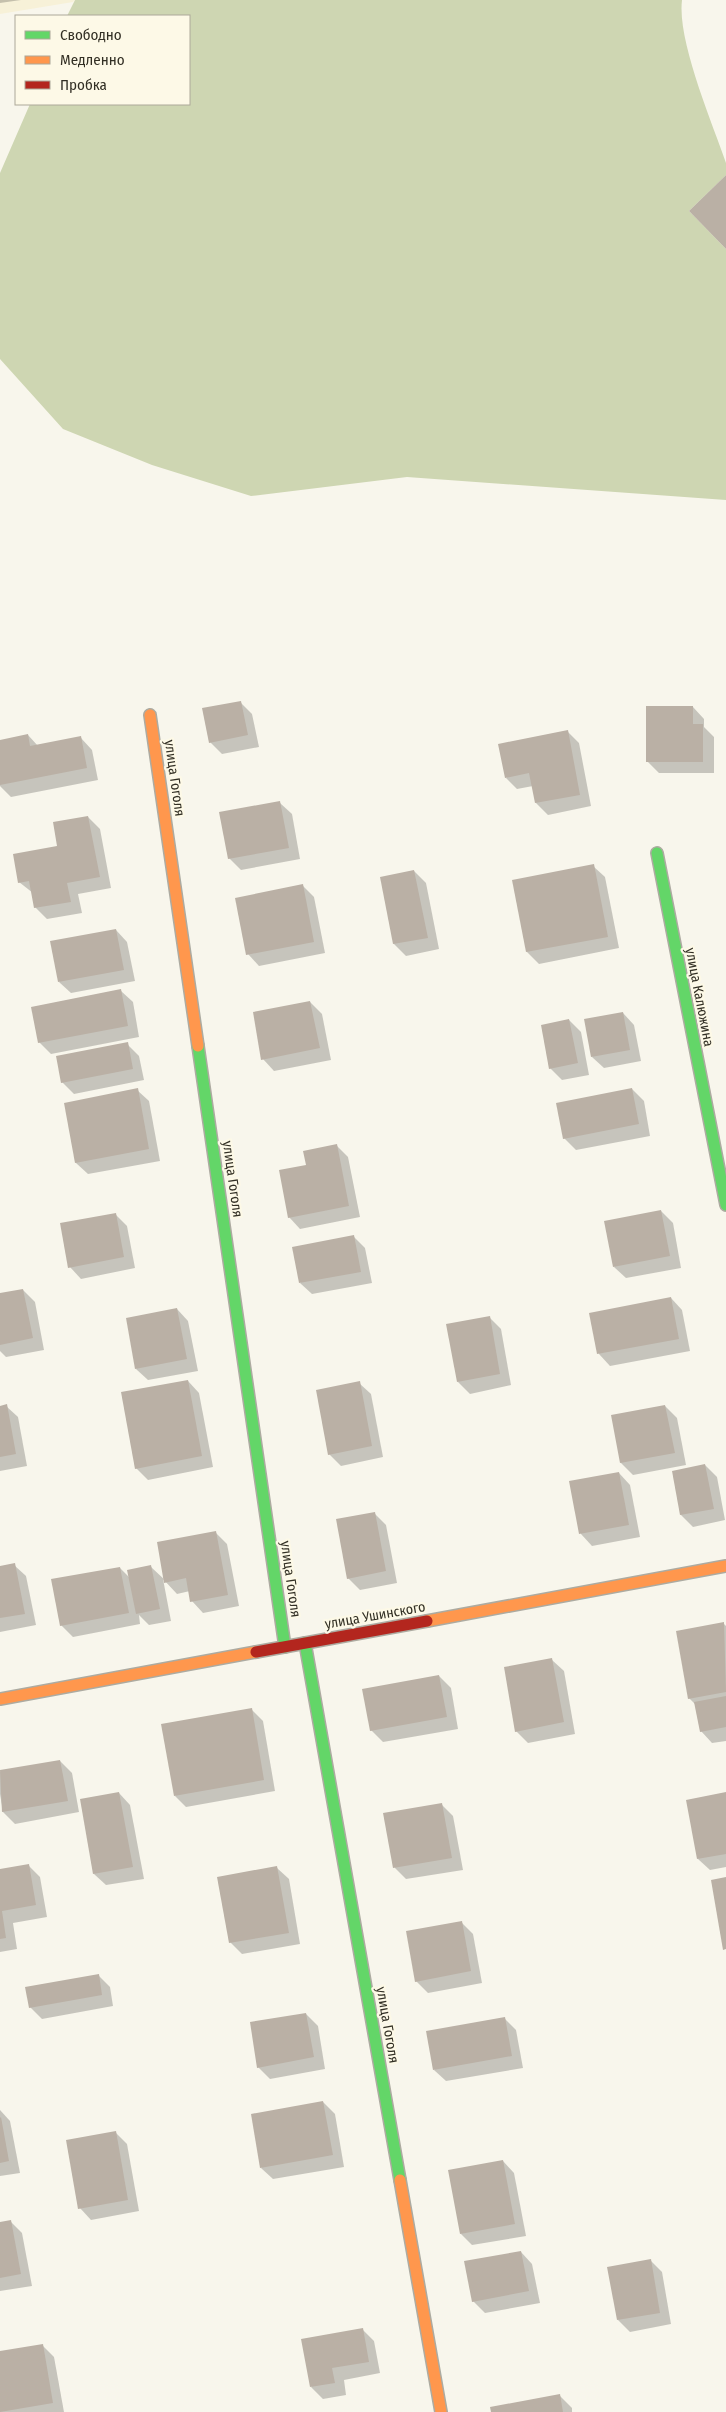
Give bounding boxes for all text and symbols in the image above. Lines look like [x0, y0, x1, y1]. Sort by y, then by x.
legend [15, 15, 190, 105]
text: Свободно [60, 26, 122, 44]
text: Медленно [60, 51, 125, 69]
text: Пробка [60, 76, 107, 94]
street label: улица Гоголя [161, 739, 188, 817]
street label: улица Калюжина [682, 946, 717, 1048]
street label: улица Гоголя [219, 1140, 246, 1218]
street label: улица Гоголя [277, 1540, 304, 1618]
street label: улица Ушинского [323, 1598, 427, 1633]
street label: улица Гоголя [372, 1986, 403, 2065]

